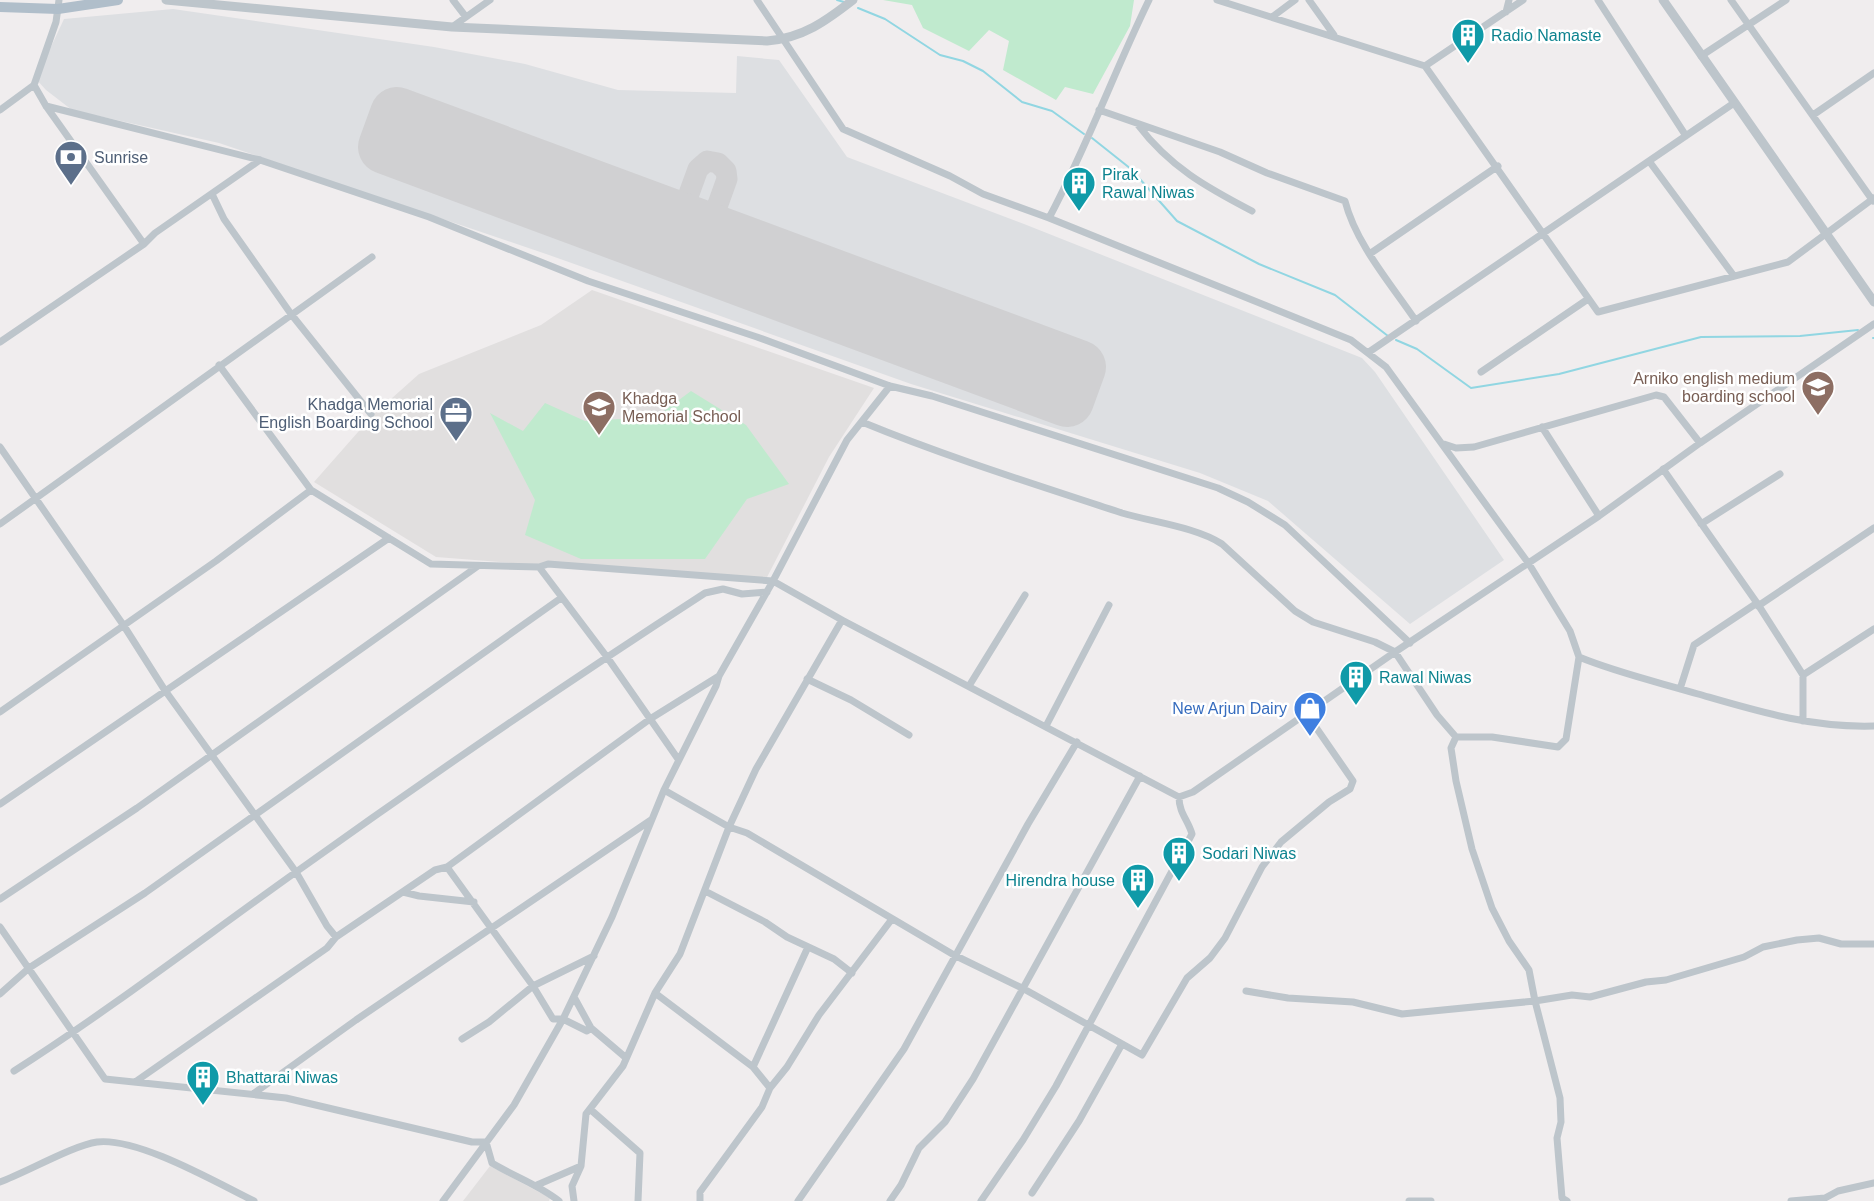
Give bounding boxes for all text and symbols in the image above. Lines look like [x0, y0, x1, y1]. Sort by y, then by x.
building icon: Radio Namaste [1450, 17, 1486, 64]
place label: Radio Namaste [1491, 27, 1601, 44]
bank icon: Sunrise [53, 139, 89, 186]
place label: Sunrise [94, 149, 148, 166]
building icon: Pirak Rawal Niwas [1061, 165, 1097, 212]
place label: Pirak Rawal Niwas [1102, 166, 1194, 201]
school or university icon: Arniko english medium boarding school [1800, 369, 1836, 416]
place label: Arniko english medium boarding school [1633, 370, 1795, 405]
school or university icon: Khadga Memorial School [581, 389, 617, 436]
place label: Khadga Memorial School [622, 390, 741, 425]
office icon: Khadga Memorial English Boarding School [438, 395, 474, 442]
place label: Khadga Memorial English Boarding School [259, 396, 433, 431]
building icon: Rawal Niwas [1338, 659, 1374, 706]
place label: Rawal Niwas [1379, 669, 1471, 686]
shop icon: New Arjun Dairy [1292, 690, 1328, 737]
place label: New Arjun Dairy [1172, 700, 1287, 717]
building icon: Sodari Niwas [1161, 835, 1197, 882]
place label: Sodari Niwas [1202, 845, 1296, 862]
building icon: Hirendra house [1120, 862, 1156, 909]
place label: Hirendra house [1006, 872, 1115, 889]
building icon: Bhattarai Niwas [185, 1059, 221, 1106]
place label: Bhattarai Niwas [226, 1069, 338, 1086]

